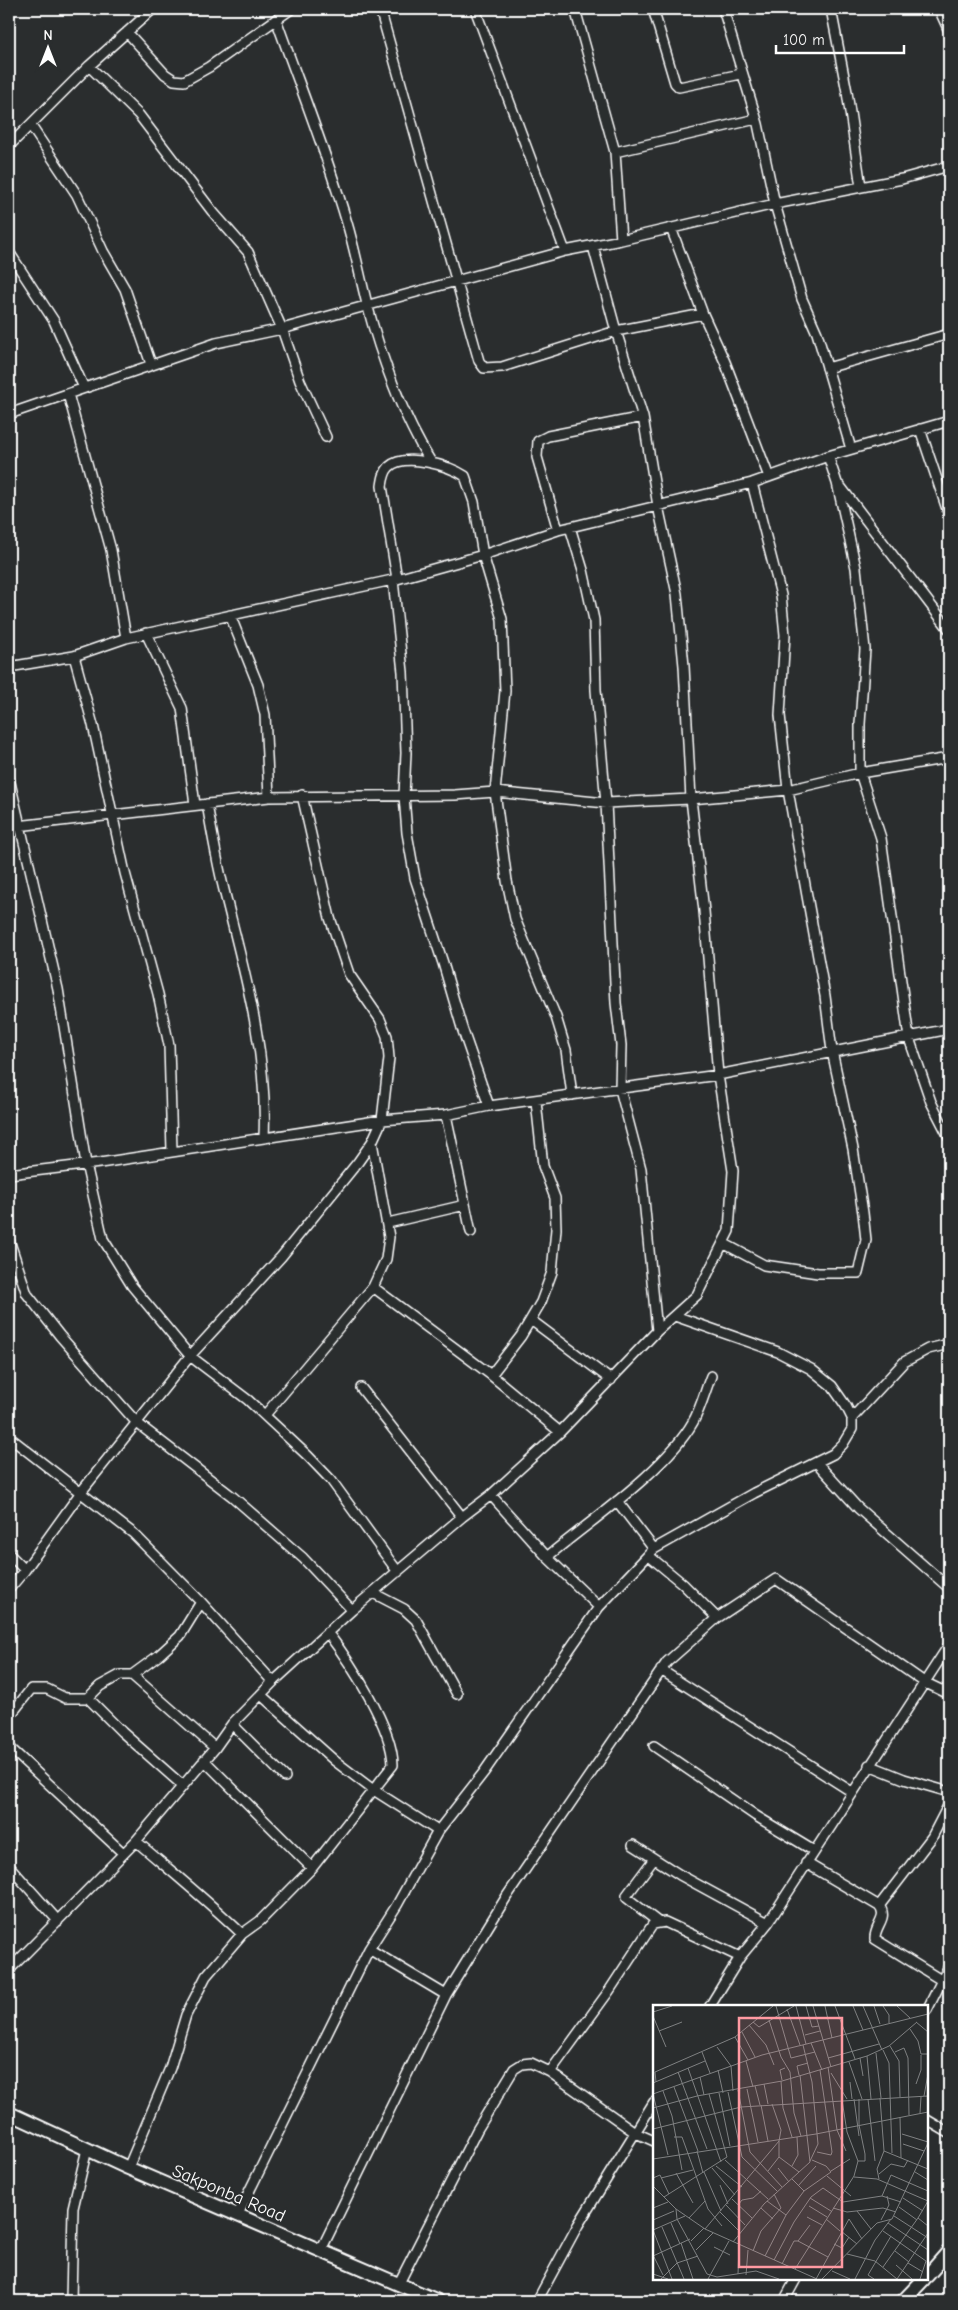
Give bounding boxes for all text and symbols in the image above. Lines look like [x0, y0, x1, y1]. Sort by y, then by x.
north arrow [22, 22, 72, 72]
scale bar [776, 22, 903, 54]
text: N [43, 27, 53, 44]
text: 100 m [783, 31, 825, 49]
inset map [653, 2005, 928, 2280]
street label: Sakponba Road [169, 2160, 288, 2227]

